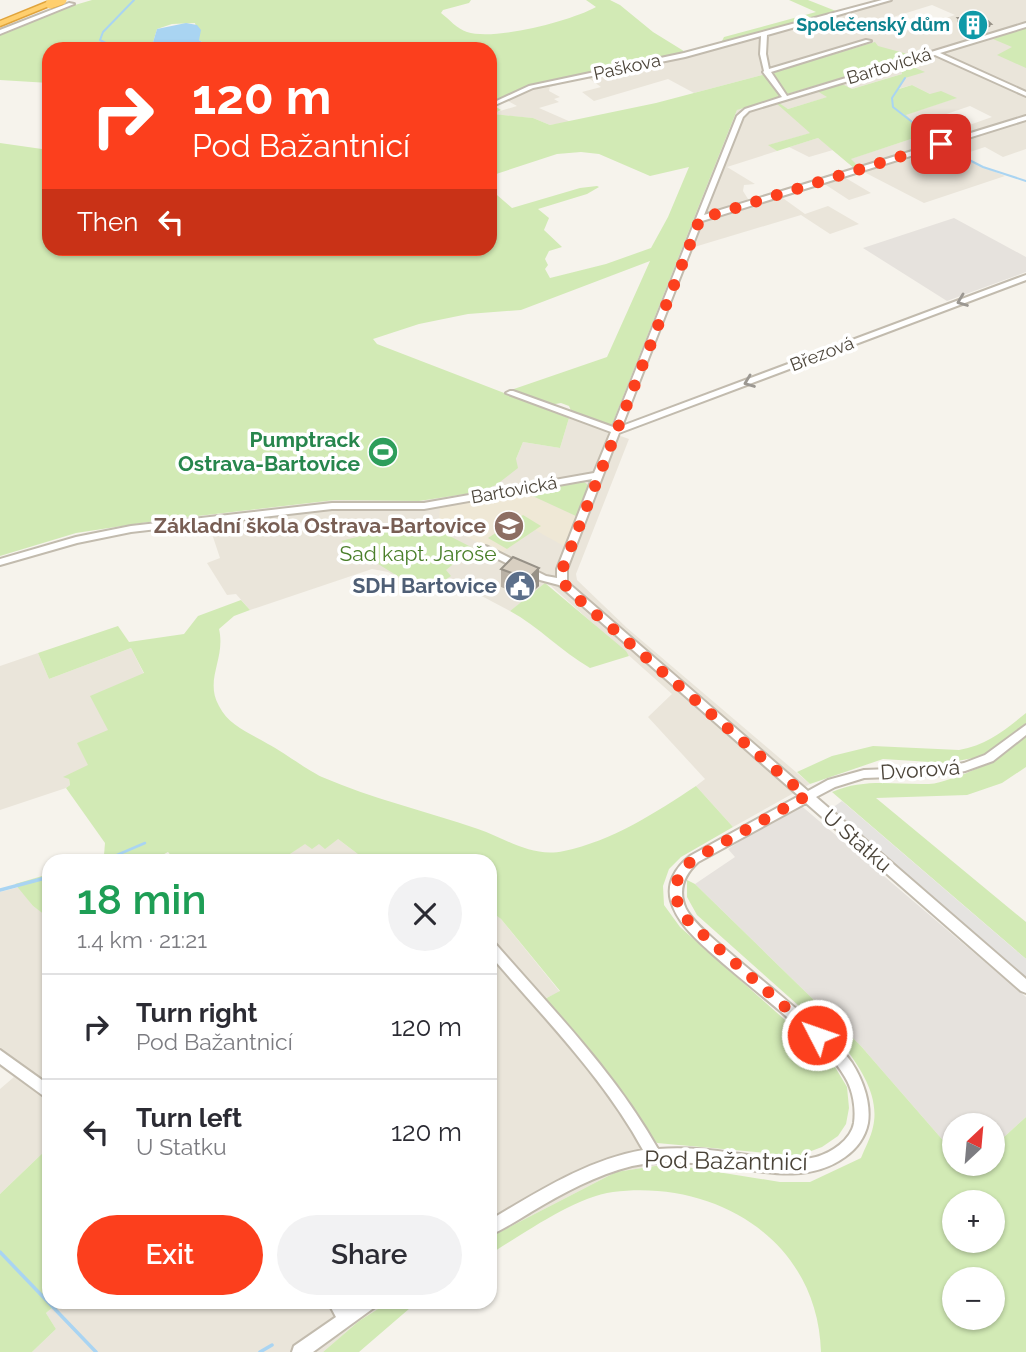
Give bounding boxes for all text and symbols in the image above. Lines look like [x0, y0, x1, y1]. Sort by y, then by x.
building icon: Společenský dům [956, 8, 990, 42]
place label: Společenský dům [796, 14, 950, 35]
street label: Bartovická [844, 43, 934, 88]
street label: Paškova [591, 49, 662, 84]
text: 120 m [192, 68, 331, 125]
icon: right [77, 70, 168, 161]
pin [911, 114, 971, 174]
icon: arrive [922, 125, 960, 163]
text: Pod Bažantnicí [192, 127, 410, 164]
icon: left [152, 203, 190, 241]
text: Then [77, 207, 138, 237]
one-way arrow [957, 293, 969, 307]
street label: Březová [787, 332, 857, 375]
one-way arrow [744, 373, 756, 387]
place label: Pumptrack Ostrava-Bartovice [178, 427, 360, 476]
sports icon: Pumptrack Ostrava-Bartovice [366, 435, 400, 469]
street label: Bartovická [469, 472, 559, 507]
school or university icon: Základní škola Ostrava-Bartovice [492, 509, 526, 543]
place label: Základní škola Ostrava-Bartovice [154, 513, 486, 538]
park label: Sad kapt. Jaroše [339, 541, 497, 566]
public building icon: SDH Bartovice [503, 569, 537, 603]
place label: SDH Bartovice [352, 573, 497, 598]
street label: Dvorová [879, 754, 961, 785]
street label: U Statku [818, 804, 897, 877]
text: 18 min [77, 875, 207, 924]
button: close [388, 877, 462, 951]
text: 1.4 km · 21:21 [77, 926, 207, 953]
text: Turn right [136, 998, 257, 1028]
position arrow [780, 998, 854, 1072]
icon: right [77, 1008, 115, 1046]
text: 120 m [391, 1012, 462, 1042]
text: Pod Bažantnicí [136, 1028, 293, 1055]
text: Turn left [136, 1103, 242, 1133]
icon: left [77, 1113, 115, 1151]
north arrow [942, 1113, 1004, 1176]
map controls [942, 1113, 1005, 1330]
text: 120 m [391, 1117, 462, 1147]
text: U Statku [136, 1133, 227, 1160]
street label: Pod Bažantnicí [644, 1145, 809, 1176]
button: + [942, 1190, 1005, 1253]
button: Exit [77, 1215, 263, 1295]
button: Share [277, 1215, 462, 1295]
button: − [942, 1267, 1005, 1330]

